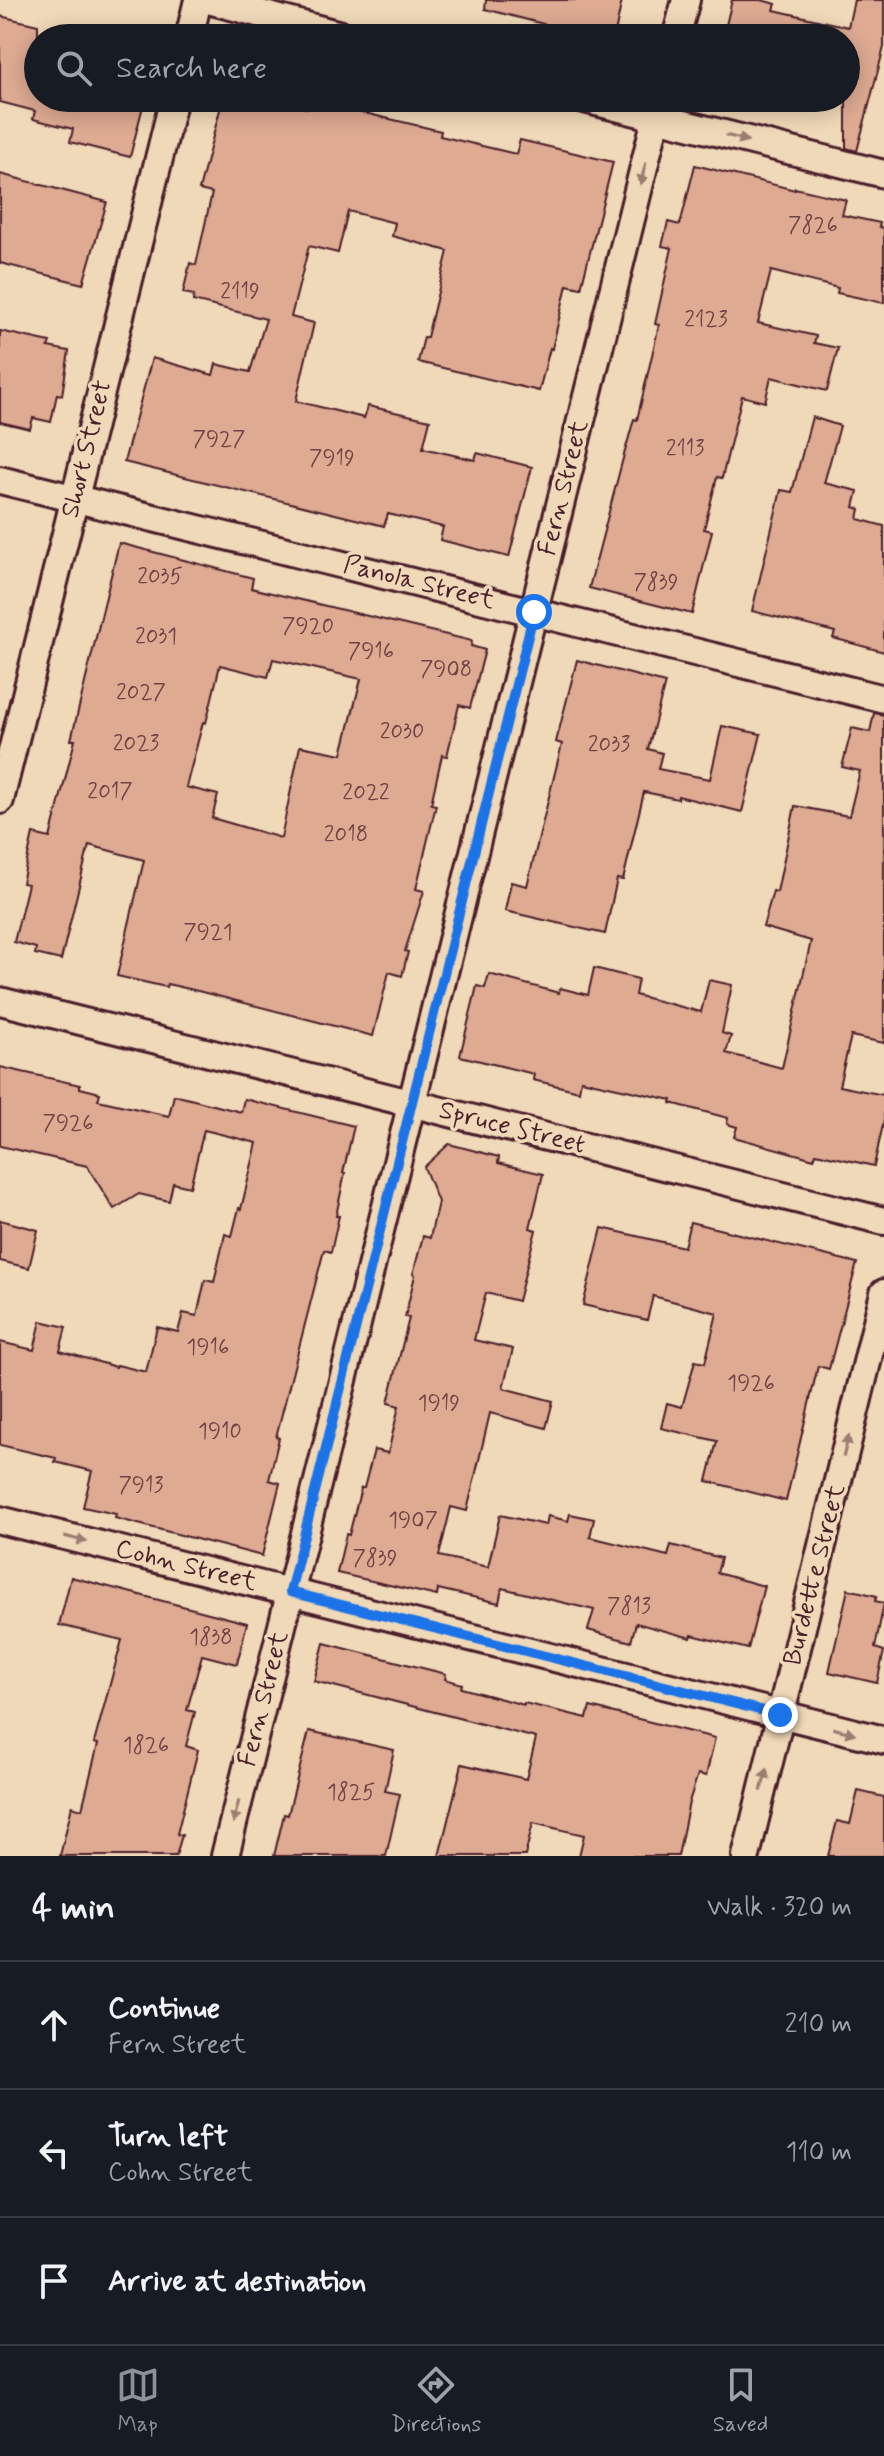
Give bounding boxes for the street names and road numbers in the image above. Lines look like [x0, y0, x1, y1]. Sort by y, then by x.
street label: Short Street [53, 377, 121, 521]
street label: Fern Street [531, 417, 597, 559]
street label: Panola Street [340, 548, 498, 618]
street label: Spruce Street [435, 1093, 589, 1163]
street label: Burdette Street [776, 1481, 854, 1669]
street label: Cohn Street [112, 1532, 260, 1600]
street label: Fern Street [231, 1628, 297, 1770]

